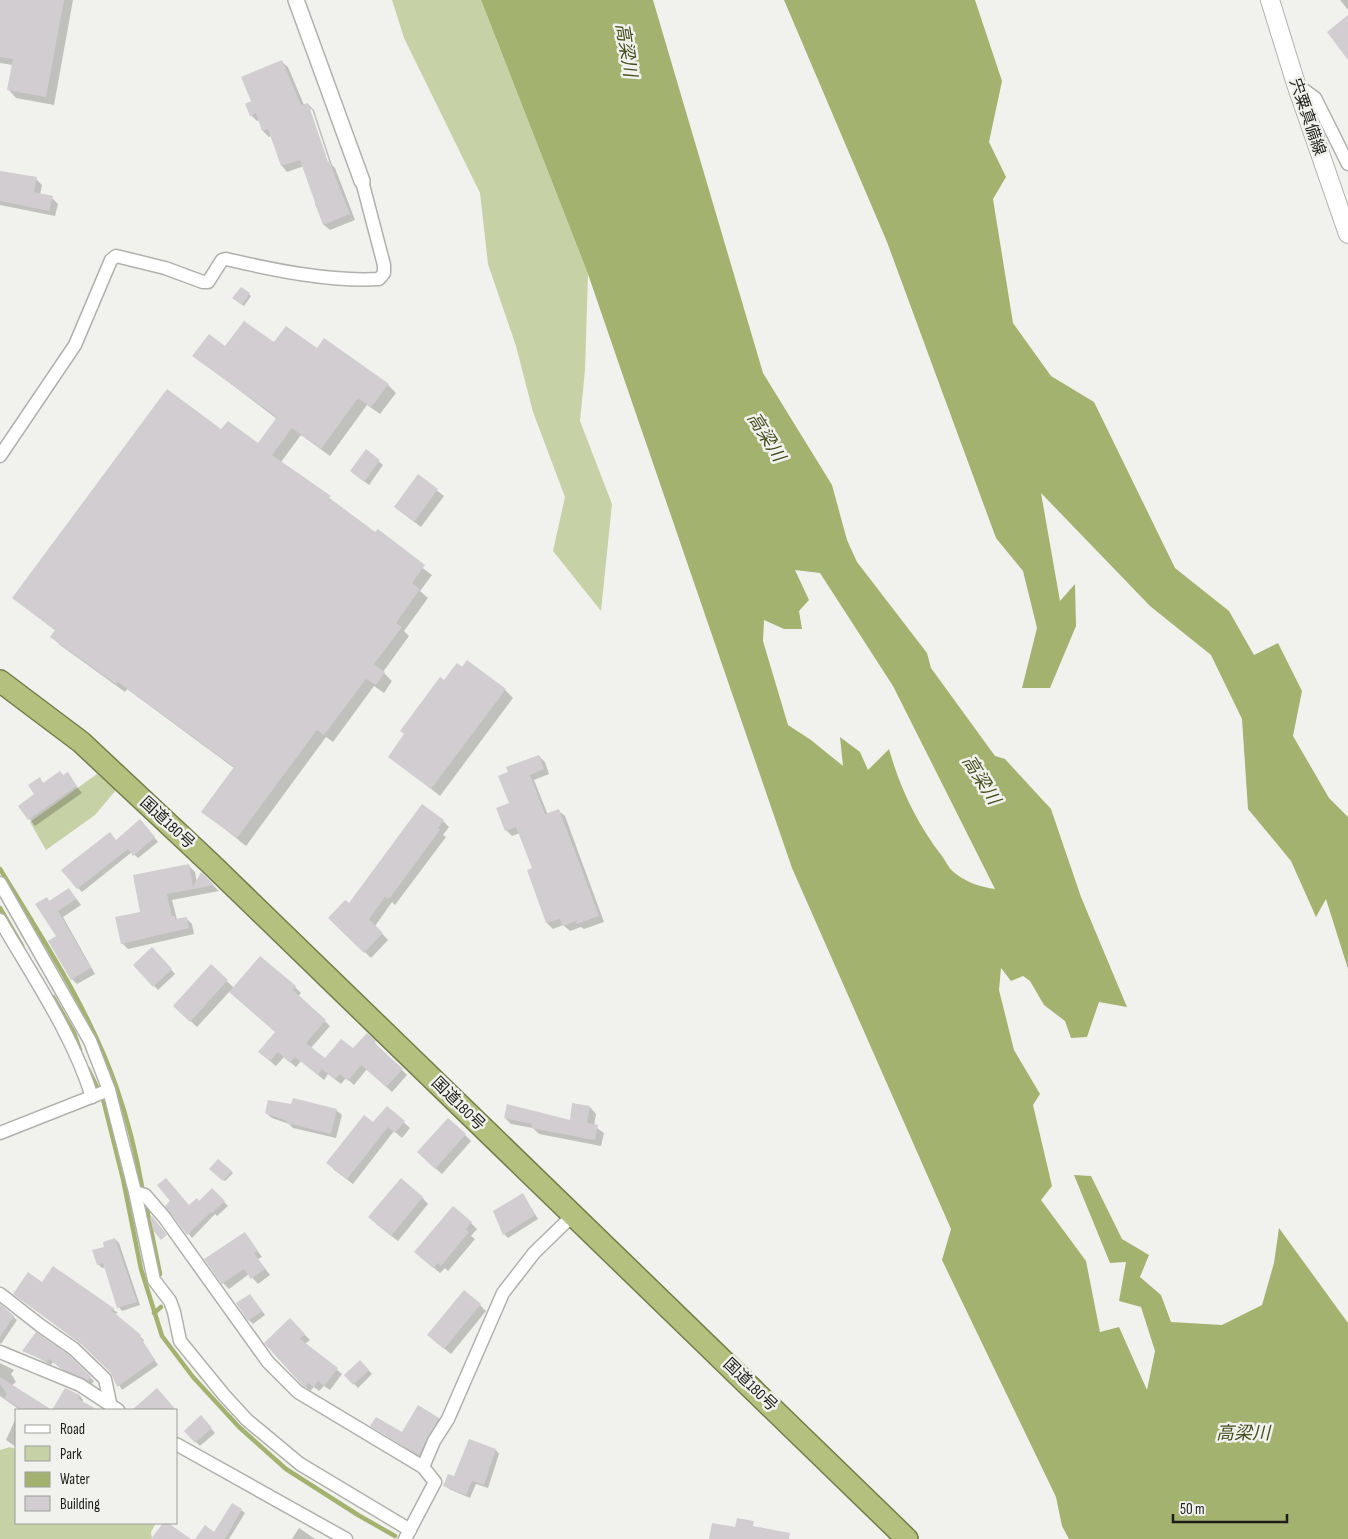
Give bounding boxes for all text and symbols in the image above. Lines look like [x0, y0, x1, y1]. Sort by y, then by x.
water label: 高梁川 [611, 22, 641, 80]
street label: 宍粟真備線 [1285, 76, 1329, 158]
water label: 高梁川 [743, 409, 790, 467]
water label: 高梁川 [958, 752, 1005, 810]
street label: 国道180号 [136, 793, 198, 853]
street label: 国道180号 [427, 1073, 489, 1135]
street label: 国道180号 [719, 1355, 781, 1415]
legend [15, 1409, 178, 1524]
text: Road [60, 1420, 85, 1439]
water label: 高梁川 [1216, 1423, 1272, 1444]
text: Park [60, 1445, 82, 1464]
text: Water [60, 1470, 91, 1489]
scale bar [1173, 1492, 1287, 1524]
text: Building [60, 1495, 100, 1514]
text: 50 m [1180, 1500, 1205, 1519]

